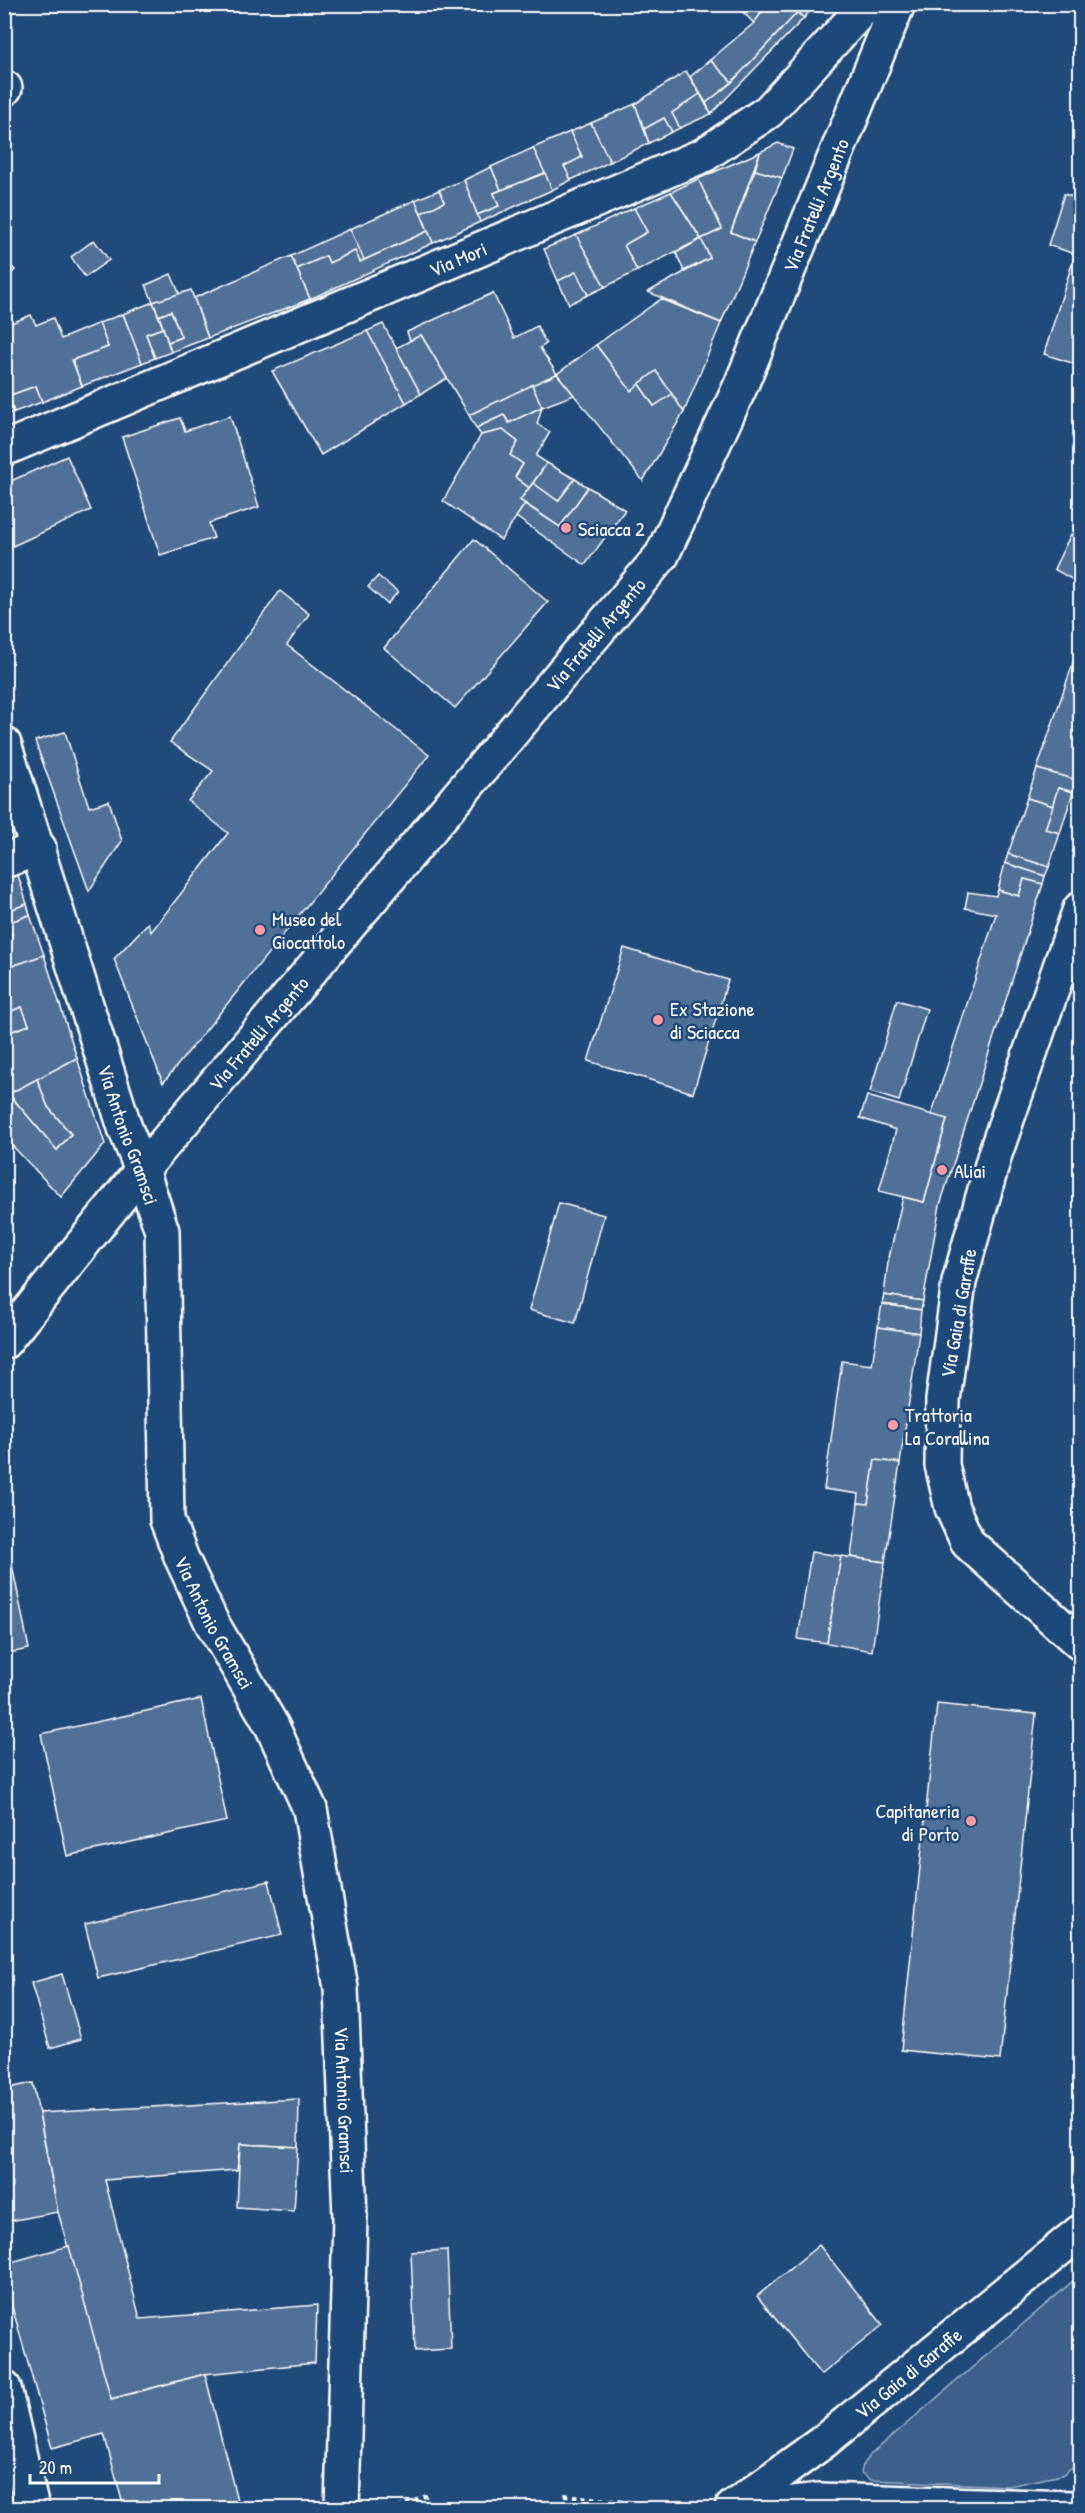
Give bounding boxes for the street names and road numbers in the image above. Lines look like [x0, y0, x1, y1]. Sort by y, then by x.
street label: Via Fratelli Argento [776, 134, 855, 276]
street label: Via Mori [425, 234, 491, 283]
street label: Via Fratelli Argento [539, 571, 651, 697]
street label: Via Fratelli Argento [202, 970, 314, 1096]
street label: Via Antonio Gramsci [92, 1061, 166, 1208]
street label: Via Gaia di Garaffe [933, 1246, 983, 1380]
street label: Via Antonio Gramsci [169, 1551, 261, 1694]
street label: Via Antonio Gramsci [329, 2026, 362, 2174]
street label: Via Gaia di Garaffe [849, 2321, 967, 2425]

